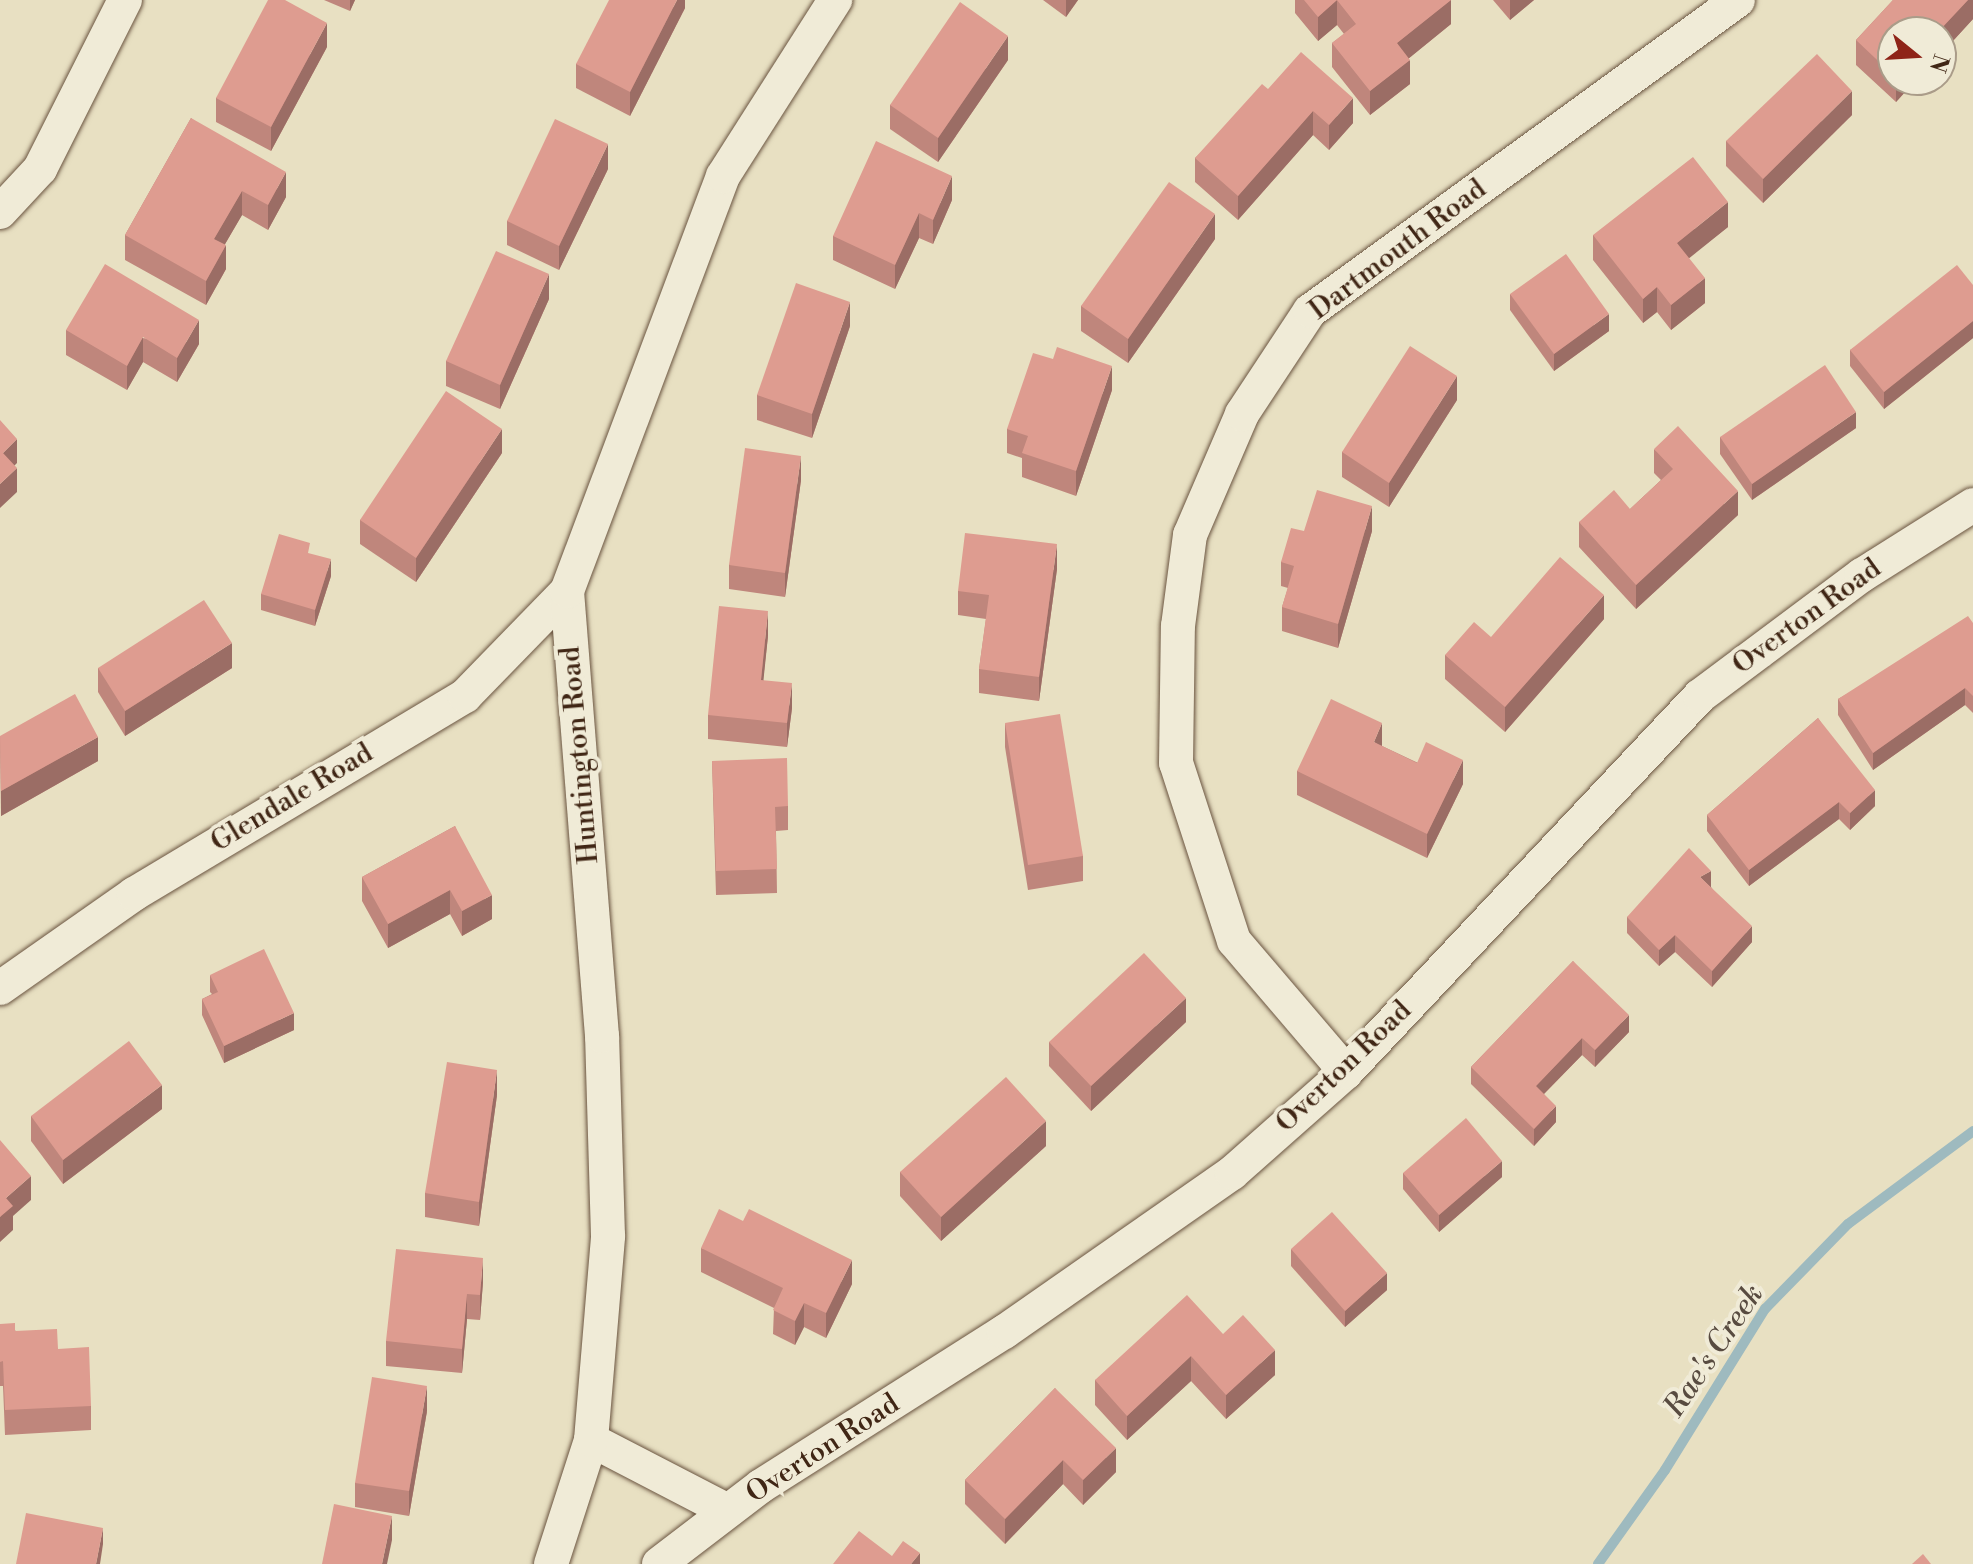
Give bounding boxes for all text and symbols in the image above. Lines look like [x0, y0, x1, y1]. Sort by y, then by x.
north arrow [1877, 16, 1957, 96]
text: N [1923, 51, 1954, 75]
street label: Dartmouth Road [1303, 173, 1493, 327]
street label: Overton Road [1726, 552, 1888, 682]
street label: Huntington Road [554, 645, 606, 865]
street label: Glendale Road [205, 736, 379, 860]
street label: Overton Road [1269, 994, 1419, 1140]
water label: Rae's Creek [1656, 1278, 1772, 1424]
street label: Overton Road [740, 1387, 906, 1511]

